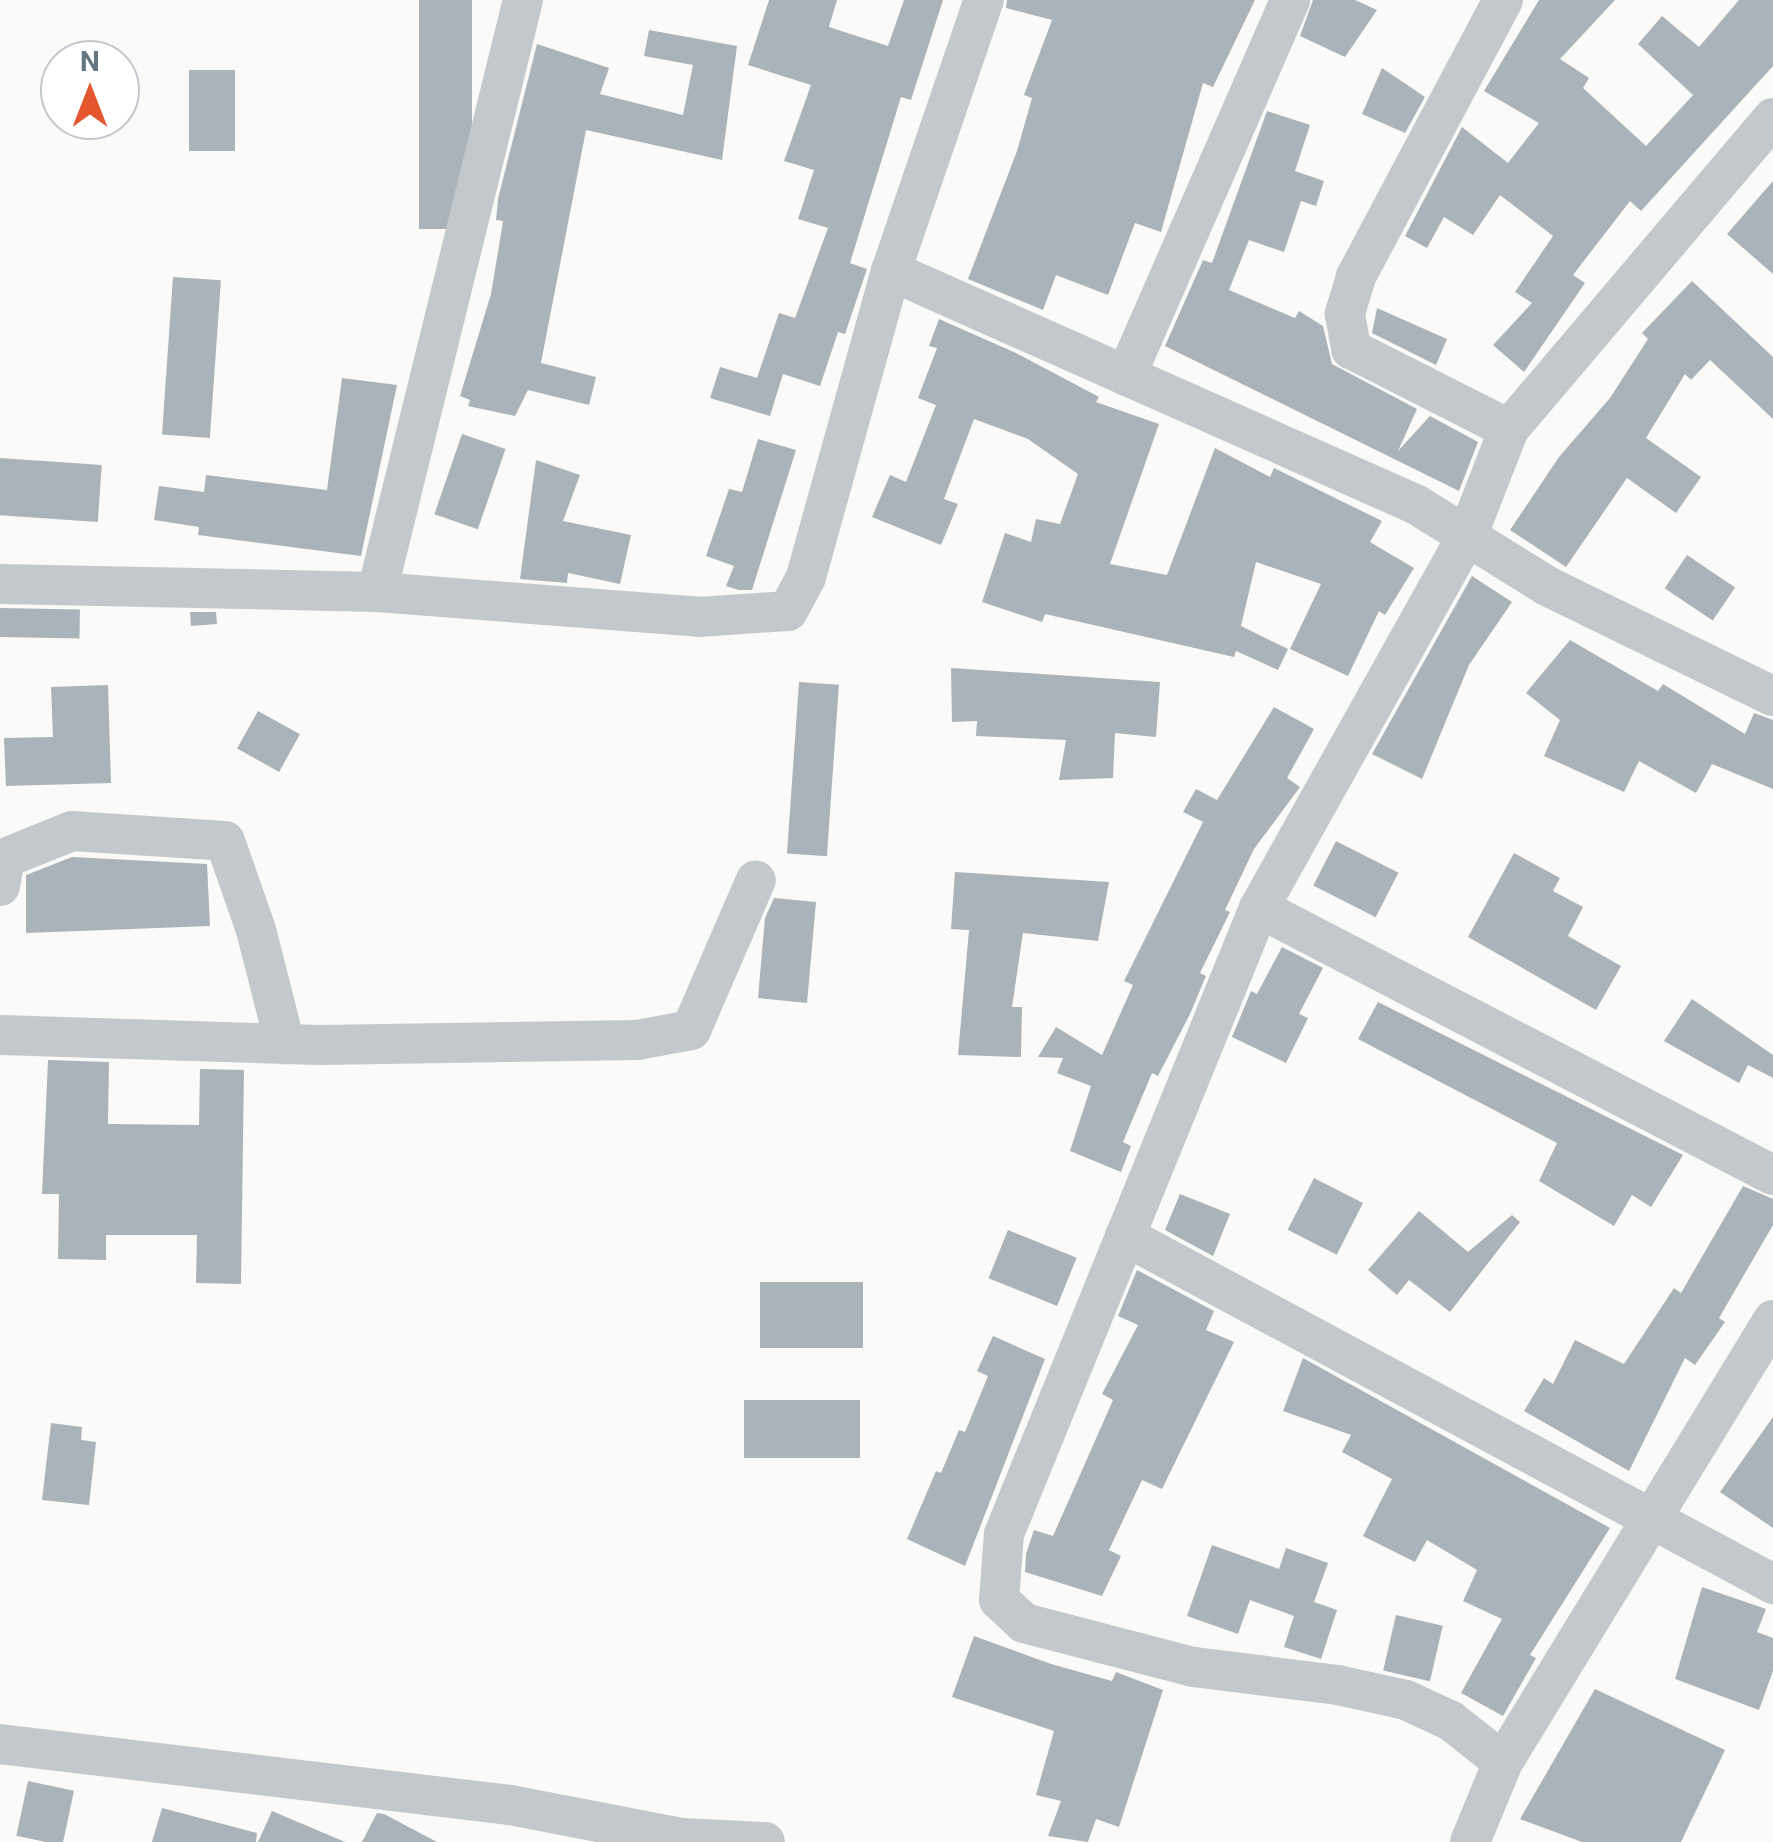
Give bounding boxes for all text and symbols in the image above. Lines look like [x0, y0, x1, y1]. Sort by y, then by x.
north arrow [40, 40, 140, 140]
text: N [80, 45, 100, 78]

